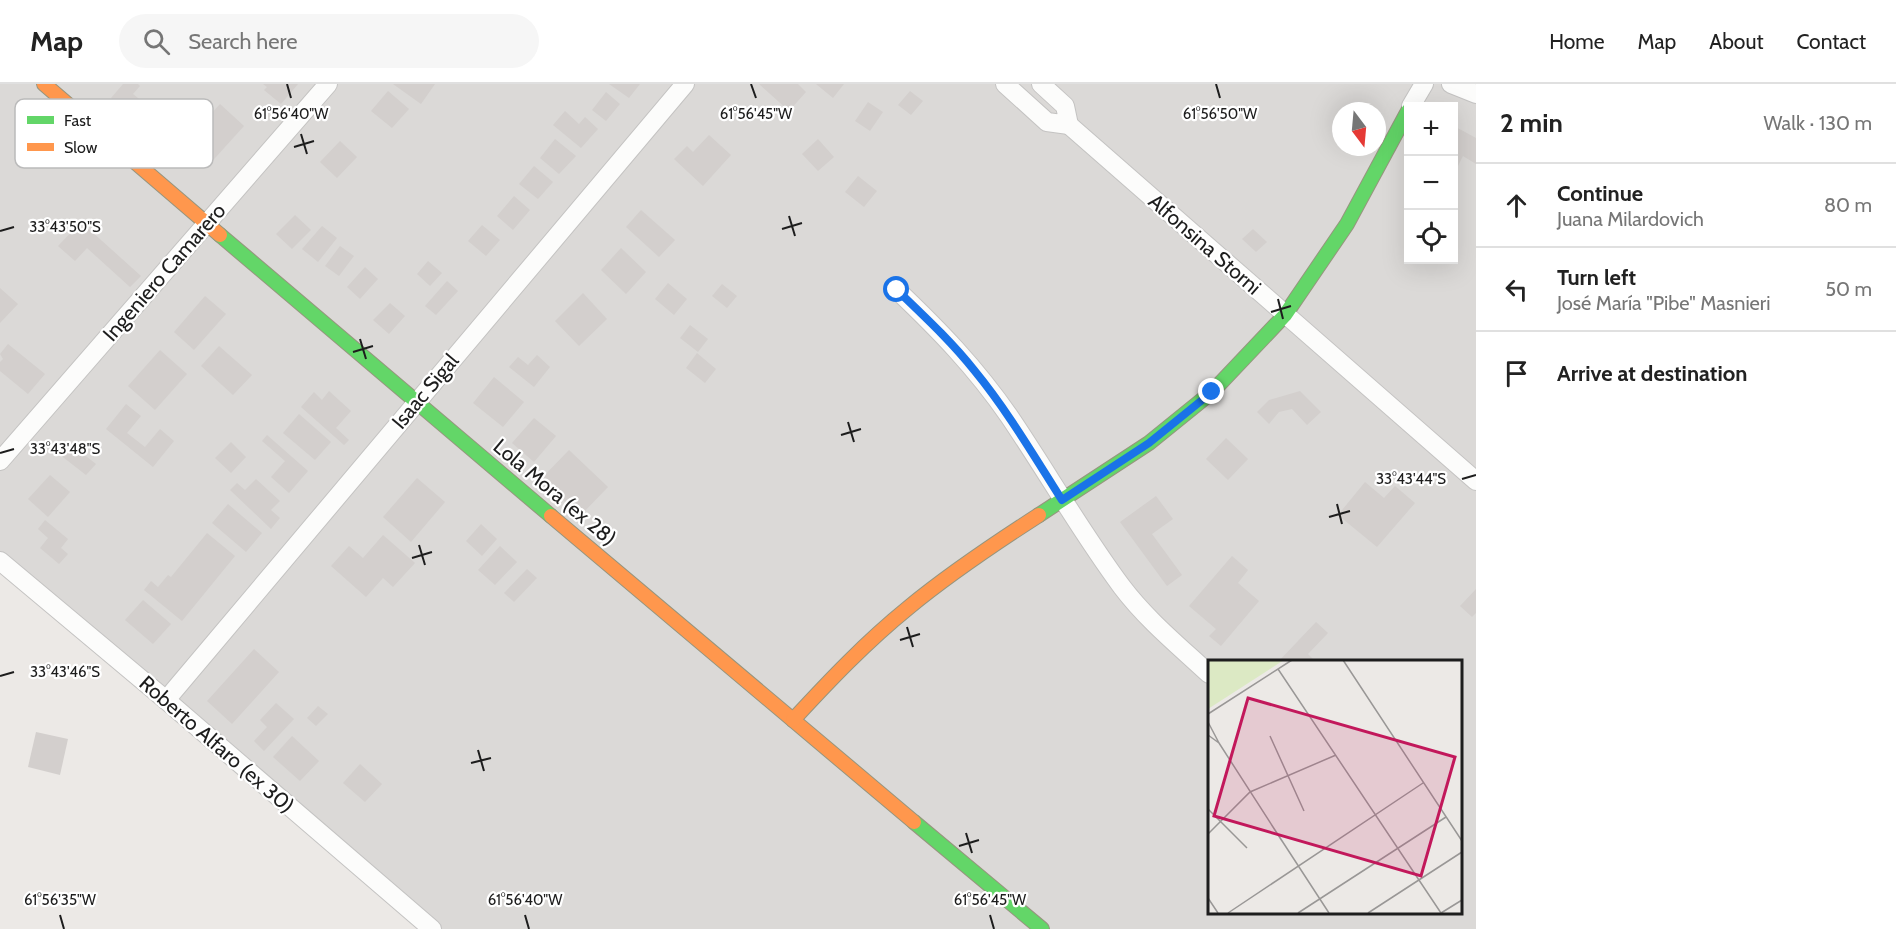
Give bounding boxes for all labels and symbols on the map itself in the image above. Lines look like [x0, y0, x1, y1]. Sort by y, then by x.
legend [15, 99, 213, 168]
north arrow [1332, 102, 1386, 156]
text: 61°56'40"W [254, 105, 329, 123]
text: 61°56'45"W [720, 105, 793, 123]
text: 61°56'50"W [1183, 105, 1258, 123]
text: Fast [64, 111, 92, 130]
text: Slow [64, 138, 98, 157]
street label: Alfonsina Storni [1144, 188, 1266, 300]
street label: Ingeniero Camarero [97, 198, 231, 346]
text: 33°43'50"S [29, 218, 101, 236]
route start [883, 276, 909, 302]
street label: Isaac Sigal [386, 348, 464, 434]
route end [1198, 378, 1224, 404]
street label: Lola Mora (ex 28) [489, 433, 621, 551]
text: 33°43'48"S [30, 440, 101, 458]
text: 33°43'44"S [1376, 470, 1446, 488]
inset map [1208, 660, 1461, 914]
text: 33°43'46"S [30, 663, 100, 681]
street label: Roberto Alfaro (ex 30) [135, 670, 299, 818]
text: 61°56'35"W [24, 891, 97, 909]
text: 61°56'40"W [488, 891, 563, 909]
text: 61°56'45"W [954, 891, 1027, 909]

